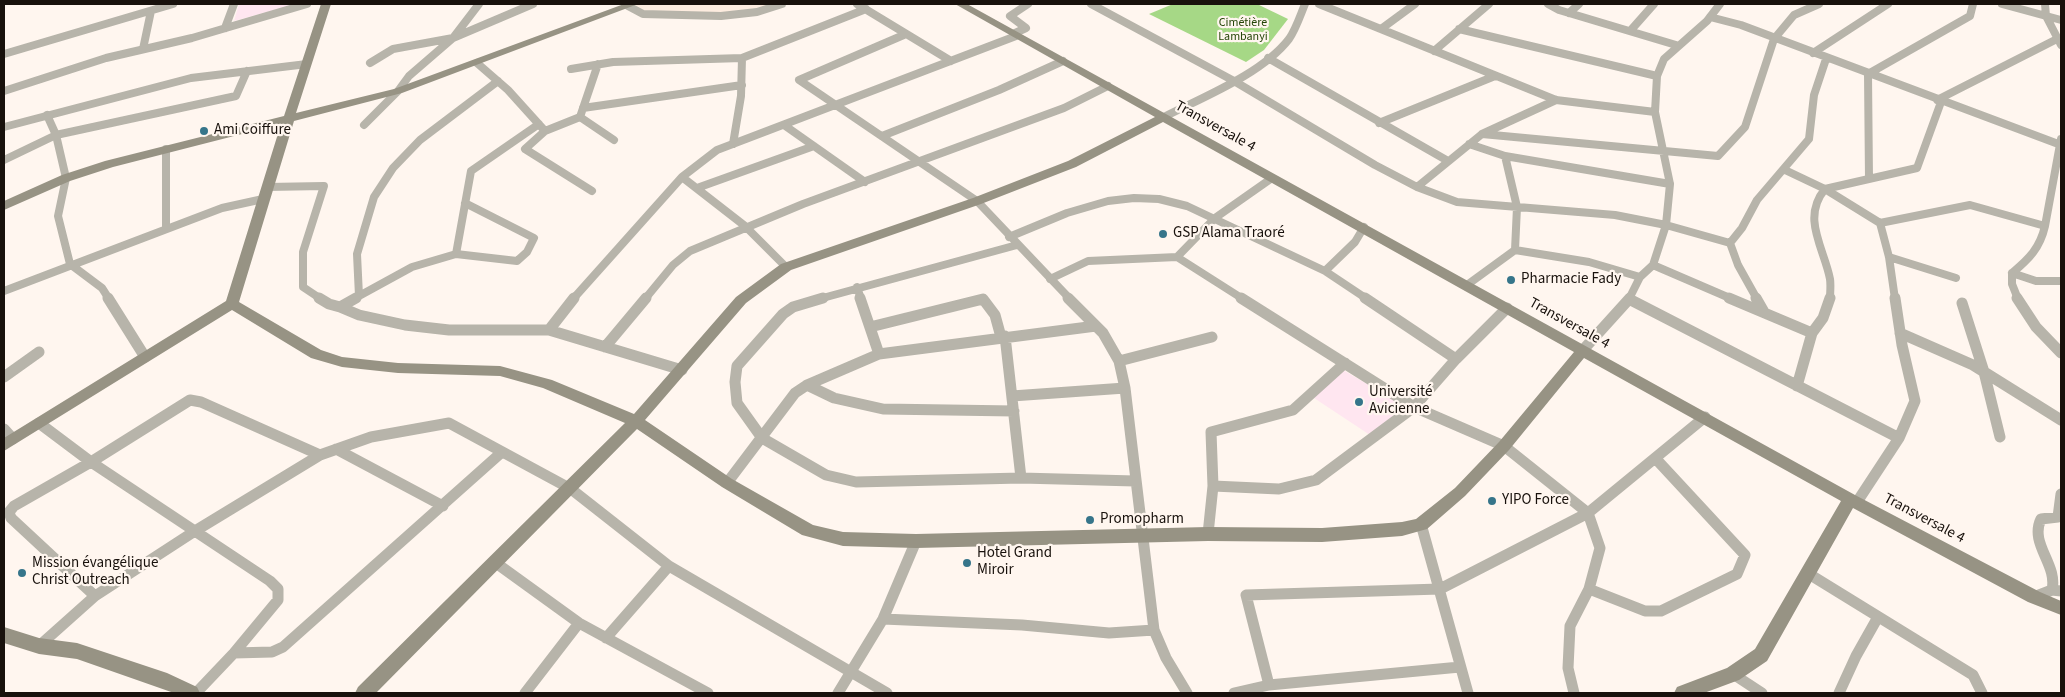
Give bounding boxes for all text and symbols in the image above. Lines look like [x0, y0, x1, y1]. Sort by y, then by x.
park label: Cimétière Lambanyi [1218, 16, 1268, 44]
street label: Transversale 4 [1172, 97, 1258, 157]
place label: Ami Coiffure [214, 122, 291, 140]
marker: Ami Coiffure [198, 125, 210, 137]
place label: GSP Alama Traoré [1173, 225, 1285, 243]
marker: GSP Alama Traoré [1157, 228, 1169, 240]
place label: Pharmacie Fady [1521, 271, 1621, 289]
marker: Pharmacie Fady [1505, 274, 1517, 286]
street label: Transversale 4 [1526, 294, 1612, 354]
place label: Université Avicienne [1369, 384, 1432, 419]
marker: Université Avicienne [1353, 396, 1365, 408]
street label: Transversale 4 [1880, 490, 1968, 548]
place label: YIPO Force [1502, 492, 1569, 510]
marker: YIPO Force [1486, 495, 1498, 507]
place label: Promopharm [1100, 511, 1184, 529]
marker: Promopharm [1084, 514, 1096, 526]
place label: Hotel Grand Miroir [977, 545, 1052, 580]
place label: Mission évangélique Christ Outreach [32, 555, 158, 590]
marker: Hotel Grand Miroir [961, 557, 973, 569]
marker: Mission évangélique Christ Outreach [16, 567, 28, 579]

